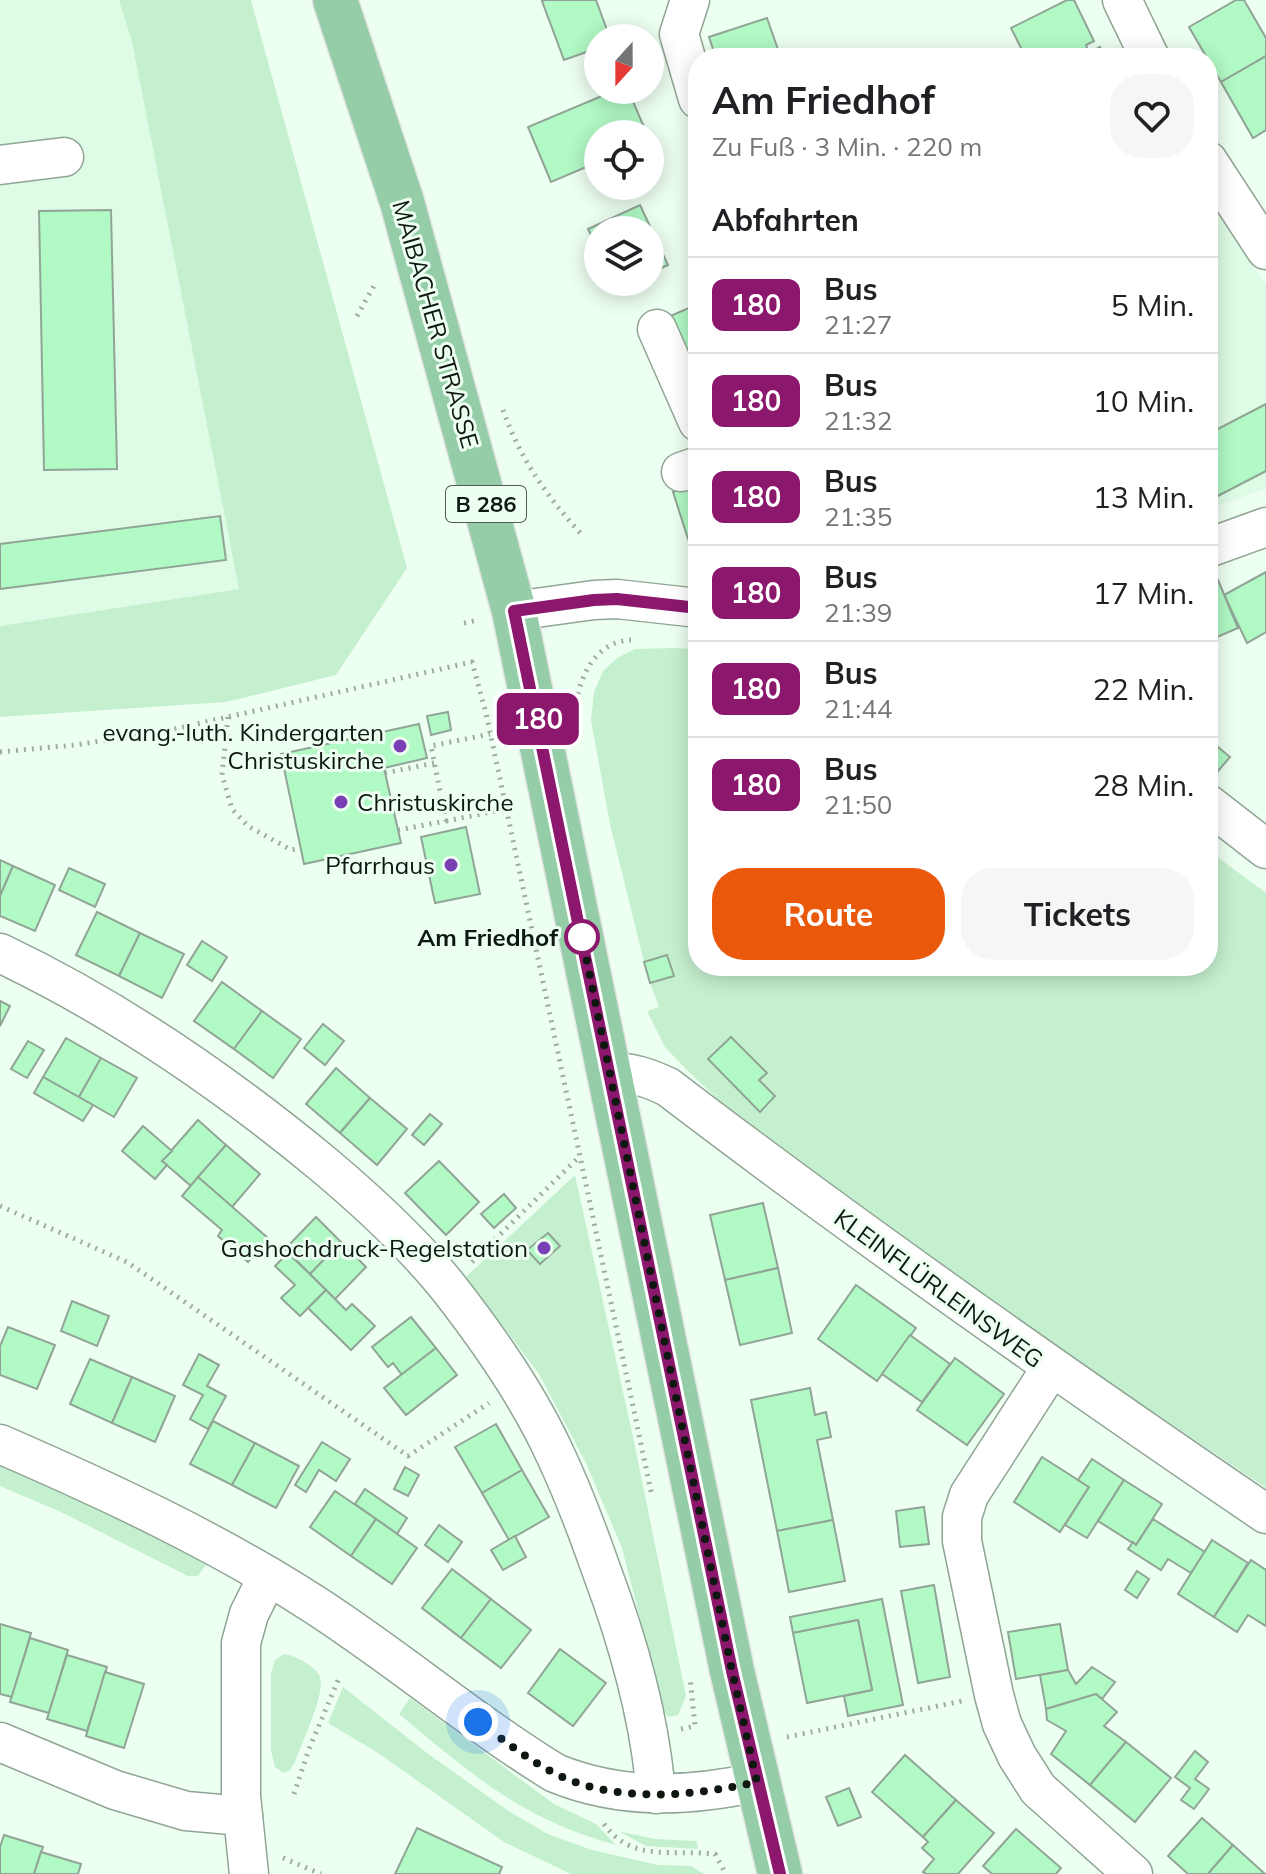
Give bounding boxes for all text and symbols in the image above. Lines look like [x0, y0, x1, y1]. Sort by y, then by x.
north arrow [584, 24, 664, 104]
map controls [584, 24, 664, 296]
button: heart [1110, 74, 1194, 158]
text: Am Friedhof [712, 76, 935, 124]
button: locate [584, 120, 664, 200]
text: Zu Fuß · 3 Min. · 220 m [712, 130, 982, 163]
street label: MAIBACHER STRASSE [386, 197, 486, 451]
text: Abfahrten [712, 201, 859, 239]
button: layers [584, 216, 664, 296]
text: Bus [824, 270, 878, 308]
text: 5 Min. [1111, 286, 1194, 324]
text: 180 [731, 287, 781, 322]
text: 21:27 [824, 308, 892, 341]
text: Bus [824, 366, 878, 404]
text: 10 Min. [1093, 382, 1194, 420]
text: 180 [731, 383, 781, 418]
text: 21:32 [824, 404, 892, 437]
text: Bus [824, 462, 878, 500]
text: 13 Min. [1093, 478, 1194, 516]
text: 180 [731, 479, 781, 514]
road number: B 286 [446, 486, 526, 522]
text: 21:35 [824, 500, 892, 533]
text: Bus [824, 558, 878, 596]
text: 17 Min. [1093, 574, 1194, 612]
text: 180 [731, 575, 781, 610]
text: 21:39 [824, 596, 892, 629]
text: Bus [824, 654, 878, 692]
text: 22 Min. [1093, 670, 1194, 708]
text: 180 [731, 671, 781, 706]
text: 21:44 [824, 692, 892, 725]
line badge: 180 [492, 693, 584, 745]
text: 180 [513, 701, 563, 736]
place label: evang.-luth. Kindergarten Christuskirche [103, 717, 384, 775]
marker: evang.-luth. Kindergarten Christuskirche [391, 737, 409, 755]
text: Bus [824, 750, 878, 788]
text: 28 Min. [1093, 766, 1194, 804]
text: 180 [731, 767, 781, 802]
place label: Christuskirche [357, 787, 513, 817]
text: 21:50 [824, 788, 892, 821]
marker: Christuskirche [332, 793, 350, 811]
place label: Pfarrhaus [325, 850, 435, 880]
marker: Pfarrhaus [442, 856, 460, 874]
button: Route [712, 868, 945, 960]
button: Tickets [961, 868, 1194, 960]
marker: Am Friedhof [565, 920, 599, 954]
place label: Am Friedhof [417, 922, 559, 952]
street label: KLEINFLÜRLEINSWEG [829, 1202, 1049, 1374]
place label: Gashochdruck-Regelstation [221, 1233, 528, 1263]
marker: Gashochdruck-Regelstation [535, 1239, 553, 1257]
your location [458, 1702, 498, 1742]

